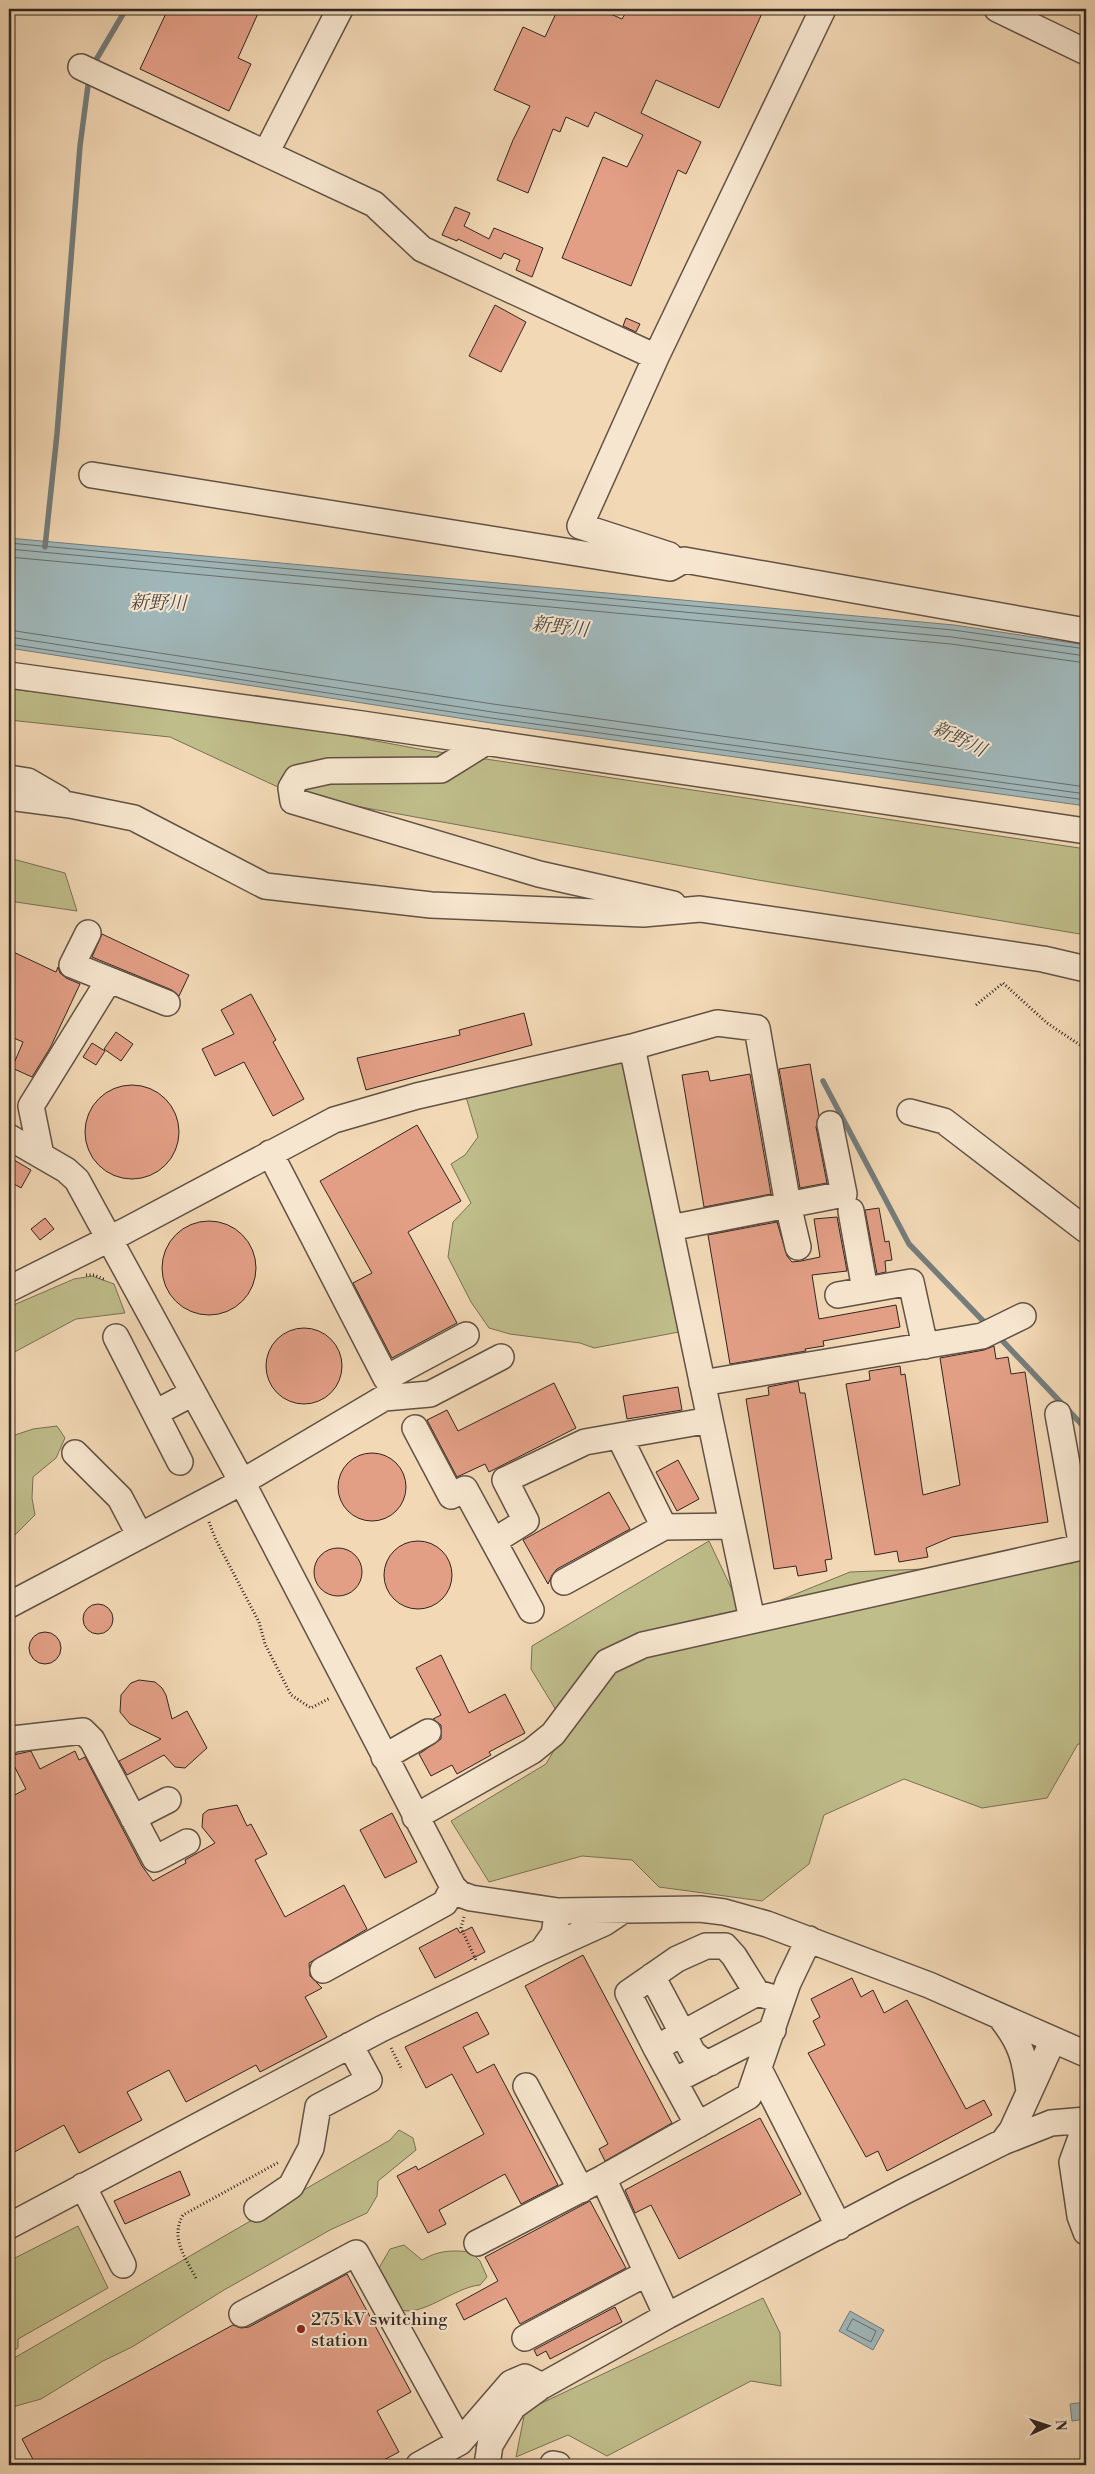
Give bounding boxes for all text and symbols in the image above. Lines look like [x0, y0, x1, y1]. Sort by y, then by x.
water label: 新野川 [129, 591, 189, 616]
water label: 新野川 [530, 612, 592, 643]
water label: 新野川 [928, 716, 992, 763]
place label: 275 kV switching station [311, 2308, 448, 2352]
marker: 275 kV switching station [295, 2323, 307, 2335]
north arrow [1022, 2402, 1072, 2452]
text: N [1051, 2419, 1069, 2431]

